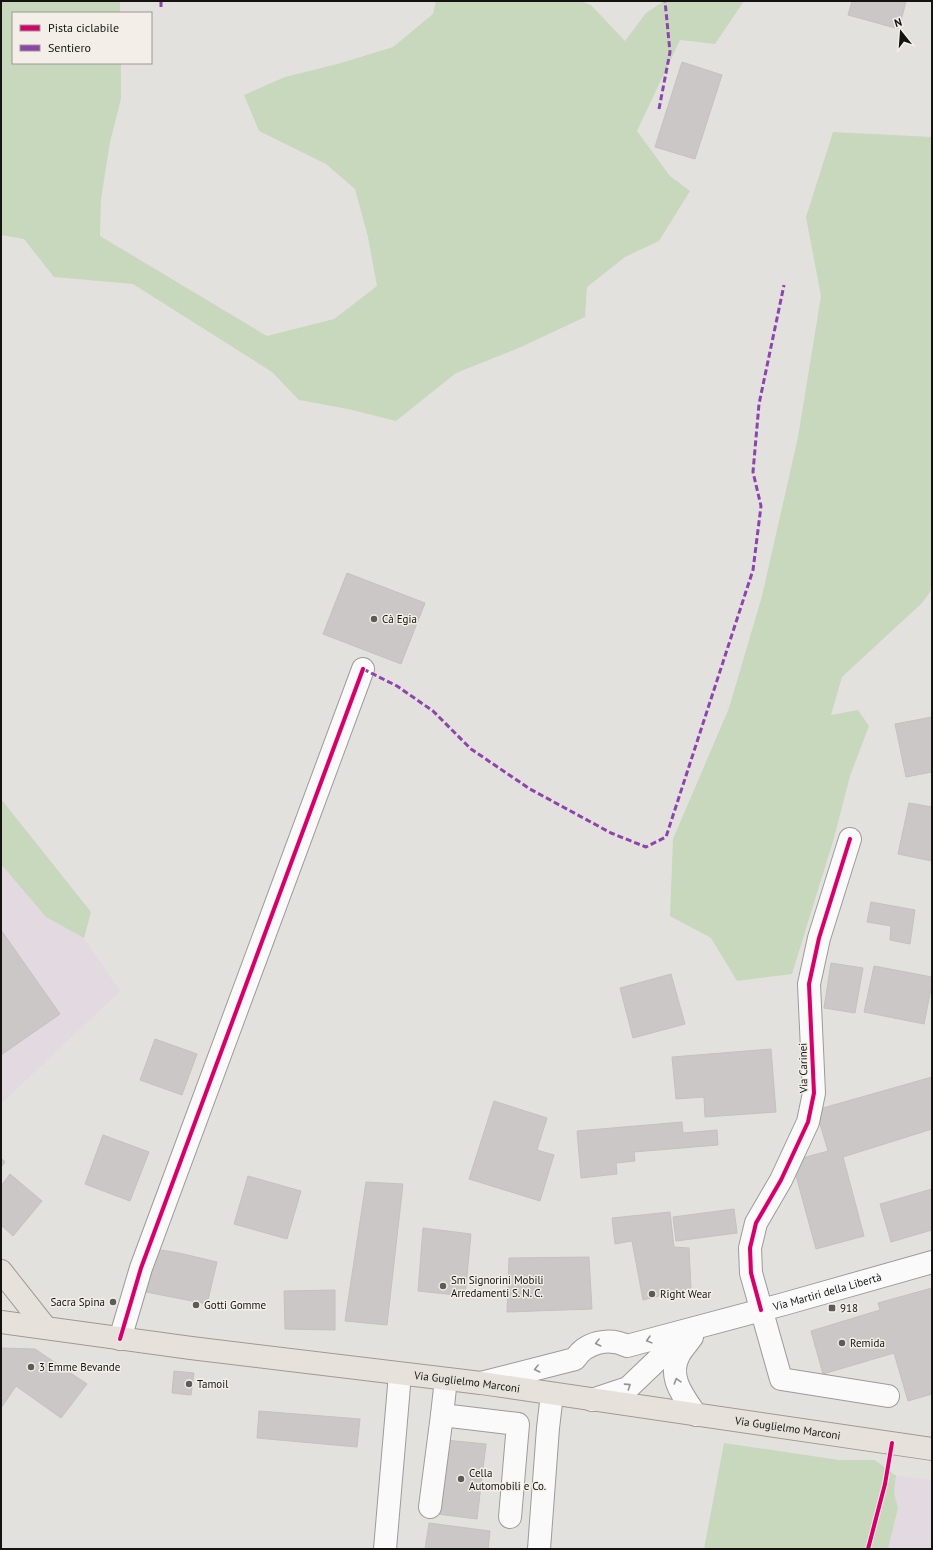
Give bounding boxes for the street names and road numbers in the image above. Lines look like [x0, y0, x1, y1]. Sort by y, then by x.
street label: Via Carinei [796, 1043, 810, 1094]
street label: Via Martiri della Libertà [771, 1270, 883, 1314]
street label: Via Guglielmo Marconi [413, 1368, 521, 1396]
street label: Via Guglielmo Marconi [733, 1413, 842, 1443]

